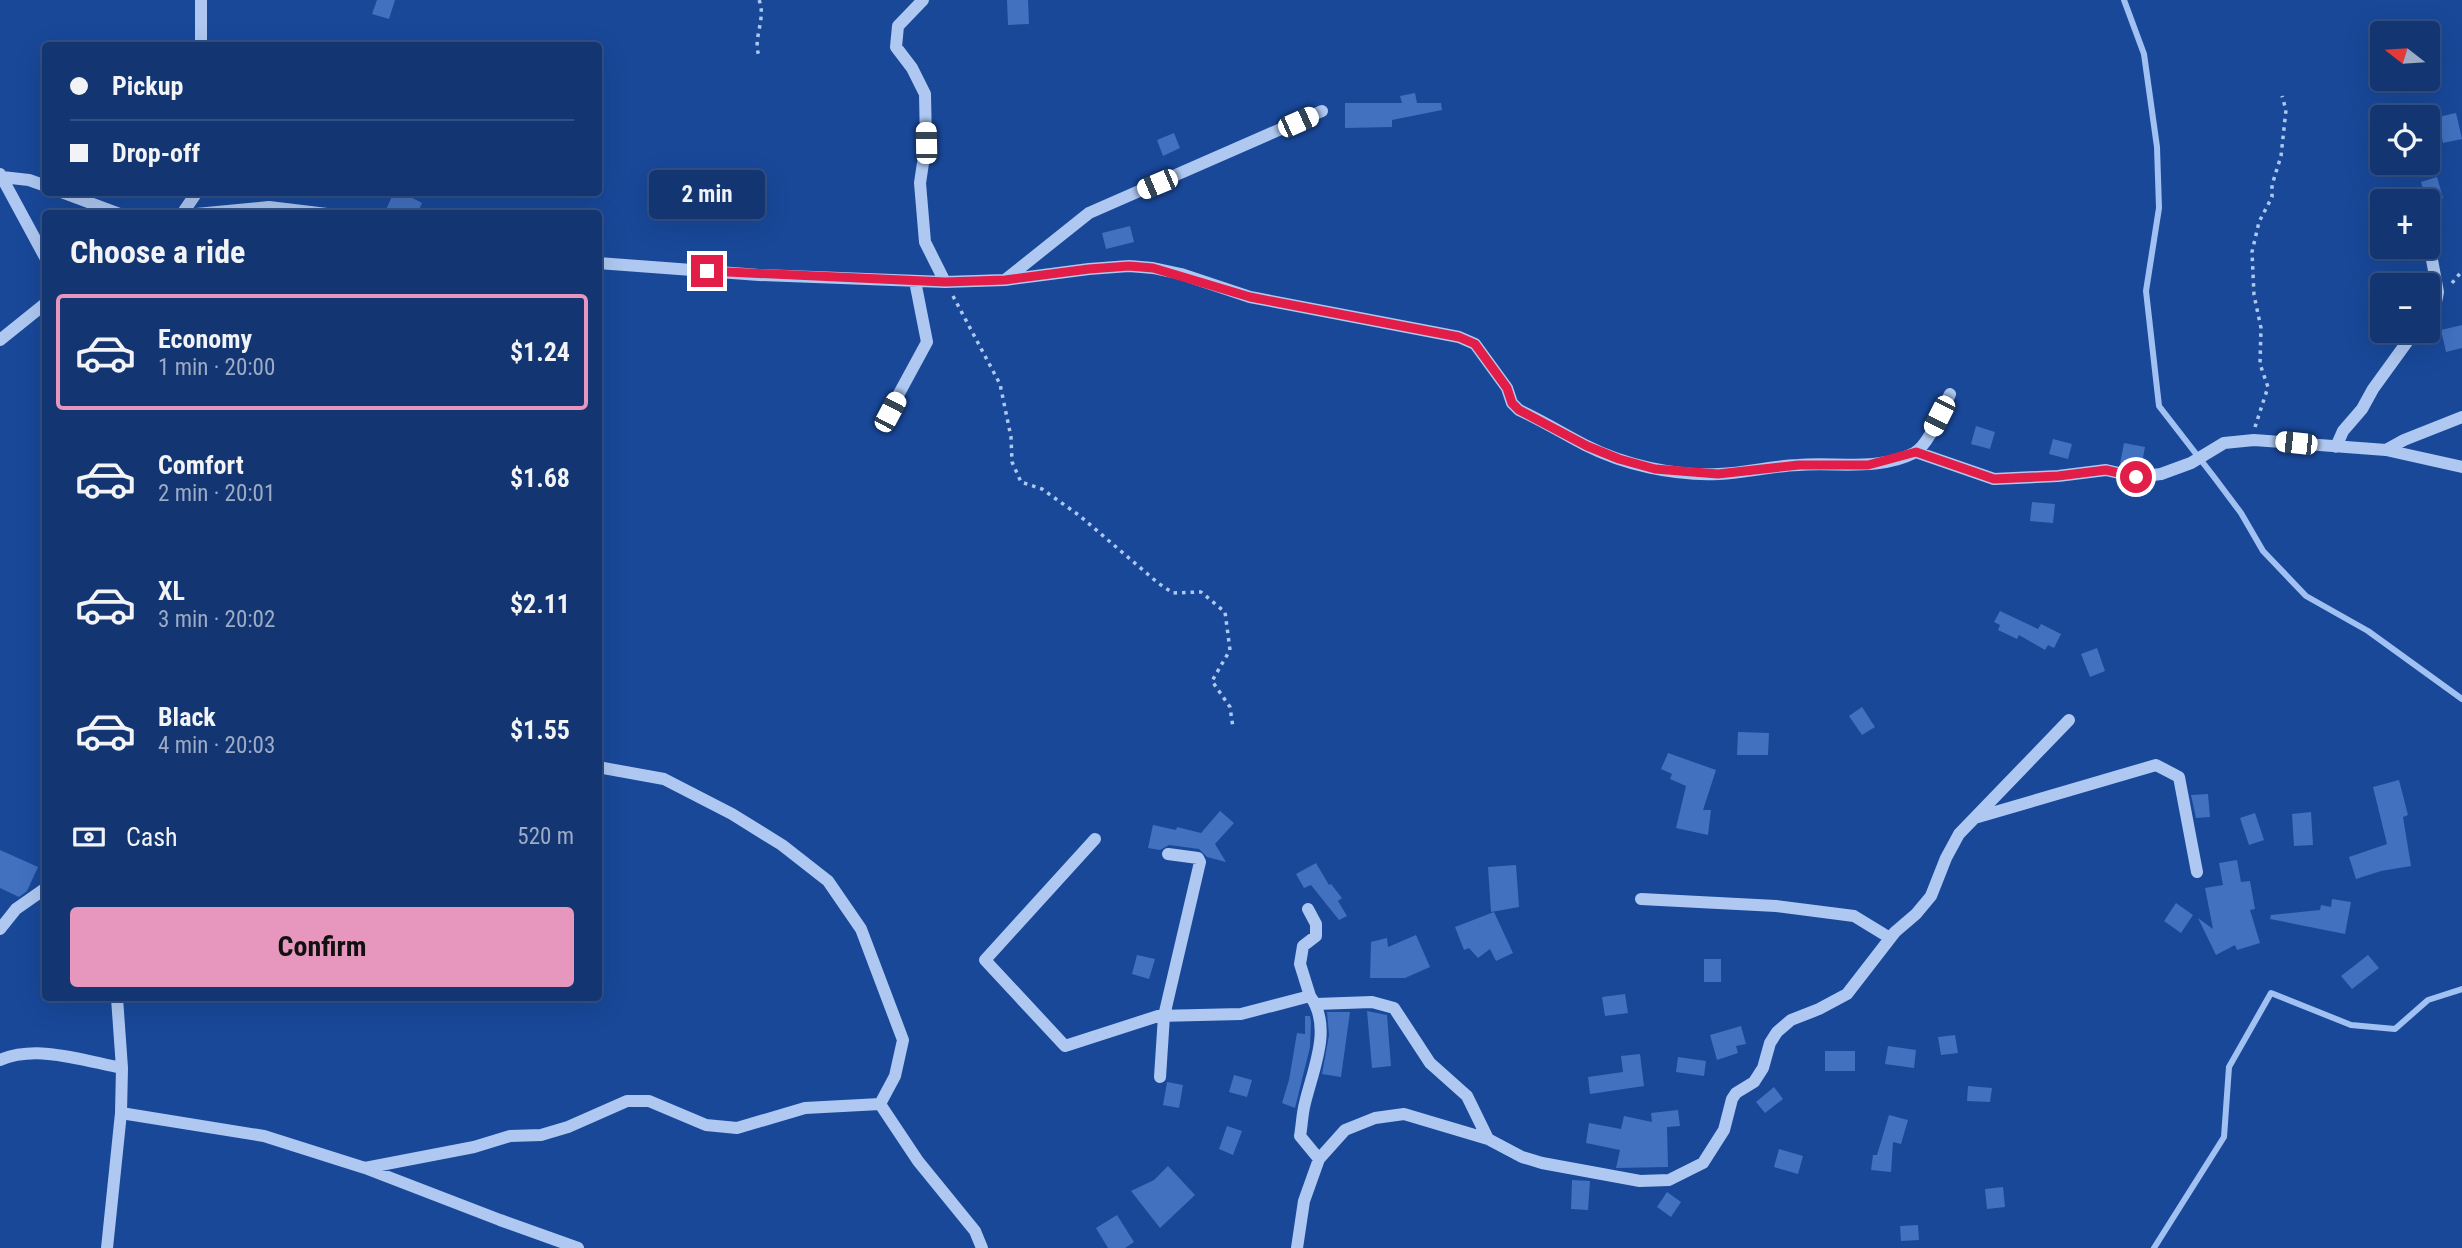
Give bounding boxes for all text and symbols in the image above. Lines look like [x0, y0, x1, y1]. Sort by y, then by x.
north arrow [2370, 21, 2440, 91]
map controls [2370, 21, 2440, 343]
text: Pickup [112, 71, 183, 101]
car [1275, 104, 1322, 140]
button: locate [2370, 105, 2440, 175]
car [916, 122, 937, 164]
text: Drop-off [112, 138, 200, 168]
car [1134, 166, 1181, 202]
callout: 2 min [649, 170, 765, 218]
text: 2 min [681, 181, 733, 208]
button: + [2370, 189, 2440, 259]
text: Choose a ride [70, 233, 245, 271]
route end [691, 255, 723, 287]
button: − [2370, 273, 2440, 343]
icon: car [74, 321, 137, 384]
text: Economy [158, 324, 252, 354]
text: $1.24 [510, 337, 570, 367]
text: 1 min · 20:00 [158, 354, 275, 381]
car [871, 389, 910, 435]
car [1921, 393, 1958, 439]
car [2275, 430, 2318, 456]
icon: car [74, 447, 137, 510]
text: Comfort [158, 450, 244, 480]
route start [2120, 461, 2152, 493]
text: $1.68 [510, 463, 570, 493]
text: 2 min · 20:01 [158, 480, 275, 507]
icon: car [74, 573, 137, 636]
text: XL [158, 576, 185, 606]
text: $2.11 [510, 589, 570, 619]
text: 3 min · 20:02 [158, 606, 275, 633]
icon: car [74, 699, 137, 762]
text: Black [158, 702, 216, 732]
text: $1.55 [510, 715, 570, 745]
text: 4 min · 20:03 [158, 732, 275, 759]
icon: cash [70, 818, 108, 856]
text: Cash [126, 822, 178, 852]
text: 520 m [517, 823, 574, 850]
button: Confirm [70, 907, 574, 987]

